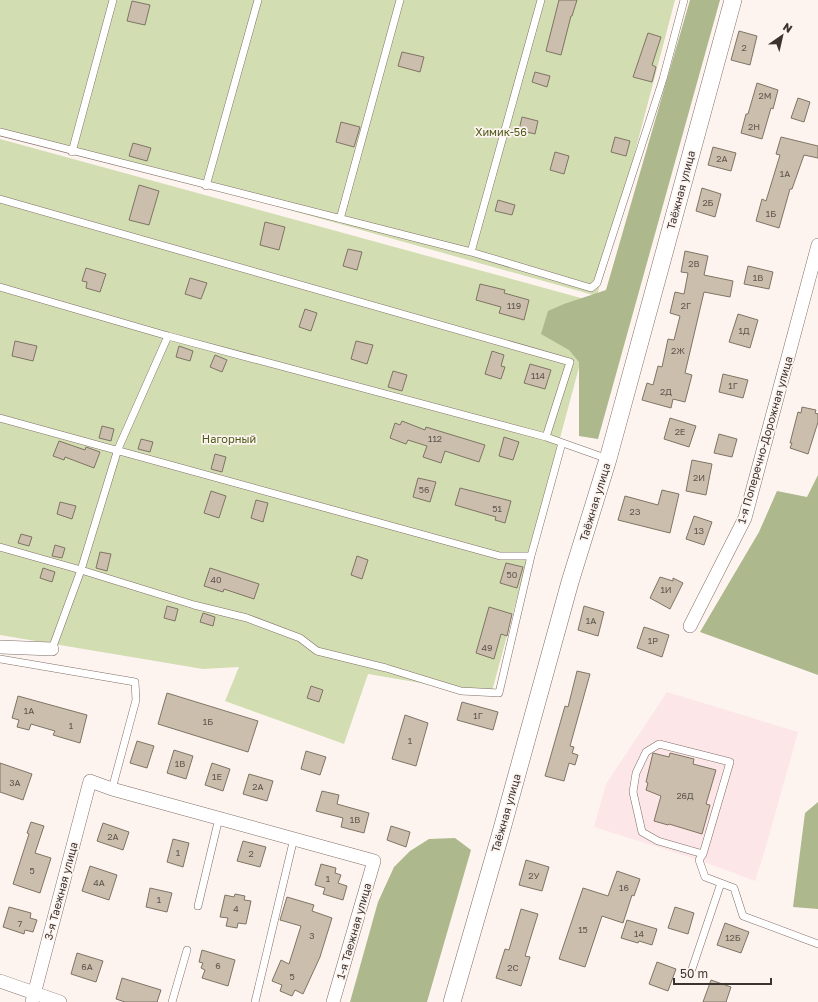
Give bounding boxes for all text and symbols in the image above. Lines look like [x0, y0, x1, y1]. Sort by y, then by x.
north arrow [762, 16, 802, 56]
text: N [781, 20, 795, 35]
house number: 2 [741, 42, 747, 53]
house number: 2М [759, 90, 771, 101]
house number: 2Н [748, 121, 760, 132]
park label: Химик-56 [475, 125, 527, 138]
street label: Таёжная улица [664, 149, 697, 231]
house number: 2А [716, 153, 728, 164]
house number: 1А [780, 168, 790, 179]
house number: 2Б [702, 197, 714, 208]
house number: 1Б [766, 208, 776, 219]
house number: 2В [688, 258, 700, 269]
house number: 1В [753, 272, 763, 283]
house number: 119 [507, 300, 521, 311]
house number: 2Г [681, 300, 691, 311]
house number: 1Д [739, 325, 750, 336]
house number: 2Ж [671, 345, 685, 356]
street label: 1-я Поперечно-Дорожная улица [734, 355, 795, 525]
house number: 114 [531, 370, 546, 381]
house number: 1Г [728, 380, 738, 391]
house number: 2Д [660, 386, 672, 397]
house number: 2Е [675, 426, 685, 437]
park label: Нагорный [202, 432, 256, 445]
house number: 112 [428, 433, 442, 444]
street label: Таёжная улица [576, 461, 613, 543]
house number: 2И [693, 472, 705, 483]
house number: 56 [419, 484, 429, 495]
house number: 51 [492, 503, 502, 514]
house number: 2З [630, 506, 641, 517]
house number: 1З [694, 525, 704, 536]
house number: 50 [507, 569, 518, 580]
house number: 40 [210, 574, 222, 585]
house number: 1И [660, 584, 672, 595]
house number: 1А [586, 615, 596, 626]
house number: 1Р [648, 635, 658, 646]
house number: 49 [482, 642, 492, 653]
house number: 1А [24, 705, 34, 716]
house number: 1Г [473, 710, 483, 721]
house number: 1Б [203, 716, 213, 727]
house number: 1 [69, 720, 74, 731]
house number: 1 [408, 735, 413, 746]
house number: 1В [175, 758, 185, 769]
house number: 1Е [212, 771, 222, 782]
street label: Таёжная улица [488, 772, 523, 854]
house number: 3А [9, 777, 21, 788]
house number: 2А [252, 781, 264, 792]
house number: 26Д [676, 790, 694, 801]
house number: 1В [350, 814, 360, 825]
house number: 2А [107, 831, 119, 842]
street label: 3-я Таежная улица [41, 840, 80, 941]
house number: 1 [176, 847, 181, 858]
house number: 2 [248, 848, 254, 859]
house number: 5 [29, 865, 35, 876]
house number: 2У [528, 870, 540, 881]
house number: 1 [326, 873, 331, 884]
house number: 4А [93, 877, 105, 888]
street label: 1-я Таежная улица [334, 881, 374, 981]
house number: 16 [619, 882, 629, 893]
house number: 1 [157, 894, 162, 905]
house number: 4 [233, 903, 239, 914]
house number: 7 [18, 918, 23, 929]
house number: 15 [578, 924, 588, 935]
house number: 14 [634, 928, 644, 939]
house number: 3 [309, 930, 315, 941]
house number: 12Б [725, 932, 741, 943]
house number: 6 [215, 960, 221, 971]
scale bar [674, 960, 771, 986]
house number: 6А [81, 961, 93, 972]
house number: 2С [507, 962, 519, 973]
text: 50 m [680, 966, 708, 981]
house number: 5 [289, 971, 295, 982]

